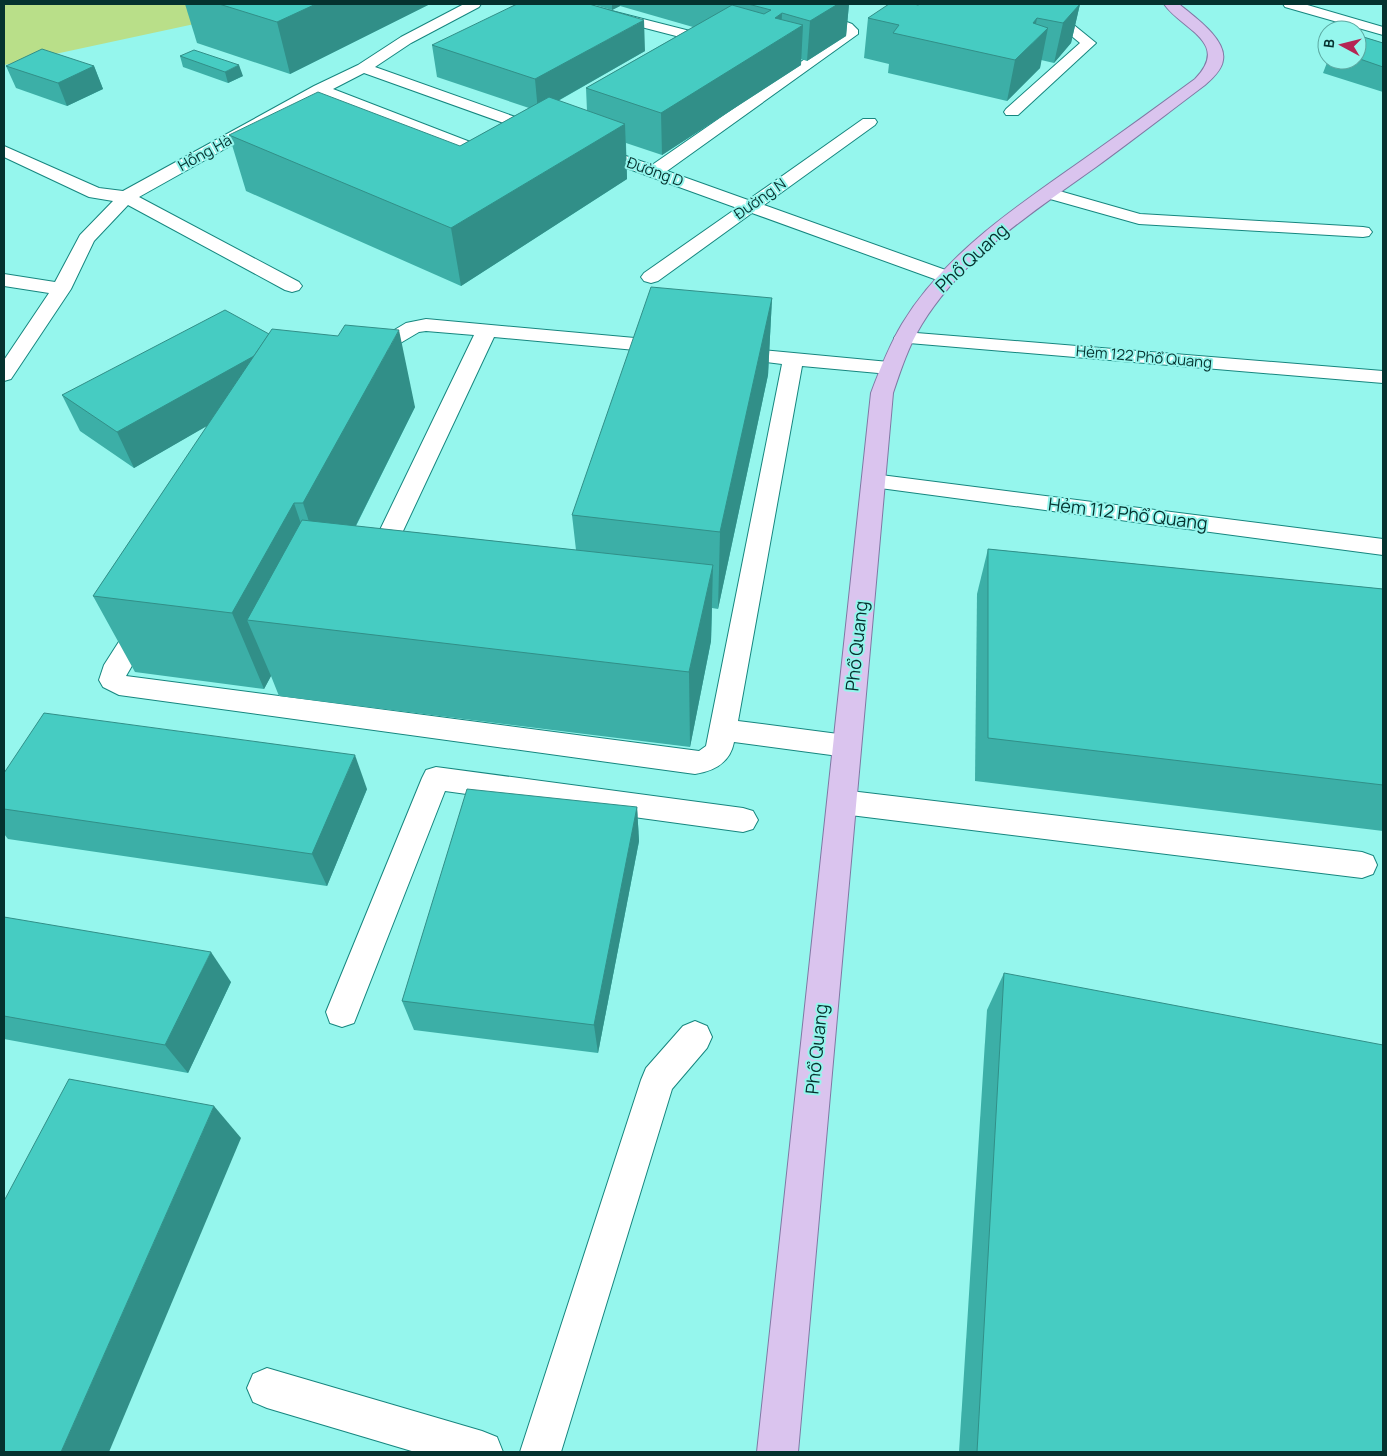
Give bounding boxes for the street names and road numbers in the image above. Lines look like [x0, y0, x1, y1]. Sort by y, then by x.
street label: Hồng Hà [174, 129, 235, 176]
street label: Đường D [624, 152, 686, 191]
street label: Đường N [729, 173, 790, 224]
street label: Phổ Quang [930, 218, 1013, 297]
street label: Hẻm 122 Phổ Quang [1075, 340, 1213, 373]
street label: Hẻm 112 Phổ Quang [1047, 491, 1209, 535]
street label: Phổ Quang [839, 599, 873, 692]
street label: Phổ Quang [799, 1002, 833, 1095]

